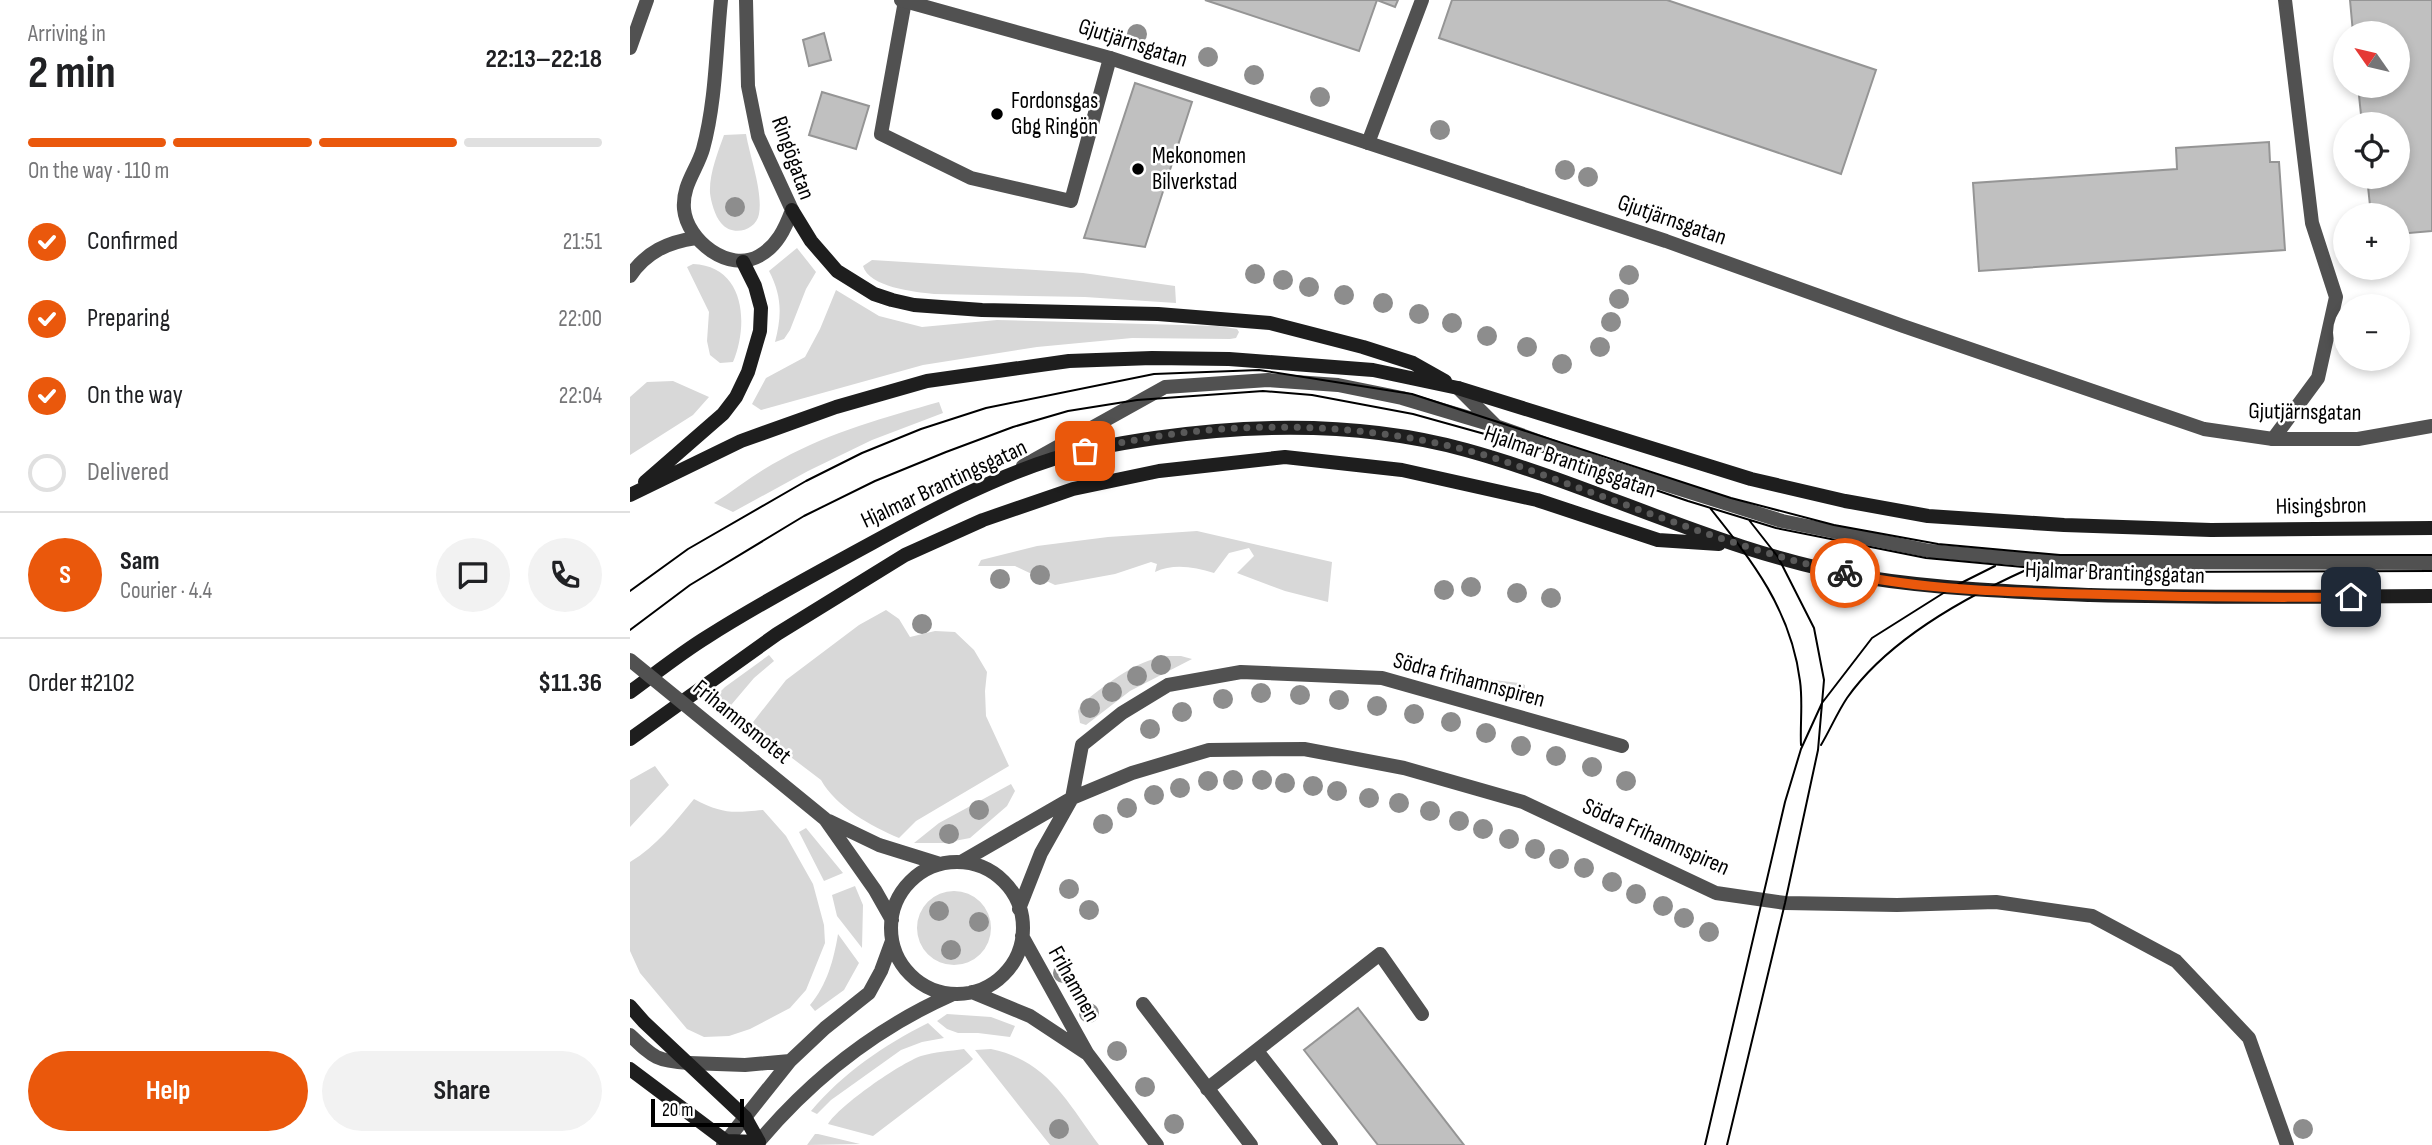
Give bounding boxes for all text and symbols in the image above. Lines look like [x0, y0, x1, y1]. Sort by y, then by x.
street label: Gjutjärnsgatan [1075, 12, 1191, 74]
text: Arriving in [28, 20, 106, 48]
north arrow [2333, 21, 2410, 98]
map controls [2333, 21, 2410, 371]
text: 22:13–22:18 [485, 44, 602, 75]
text: 2 min [28, 46, 116, 101]
place label: Fordonsgas Gbg Ringön [1011, 87, 1098, 141]
marker: Fordonsgas Gbg Ringön [989, 106, 1005, 122]
street label: Ringögatan [765, 112, 821, 204]
button: locate [2333, 112, 2410, 189]
place label: Mekonomen Bilverkstad [1152, 142, 1246, 196]
text: On the way · 110 m [28, 157, 169, 185]
marker: Mekonomen Bilverkstad [1130, 161, 1146, 177]
street label: Gjutjärnsgatan [1614, 188, 1730, 252]
button: + [2333, 203, 2410, 280]
icon: check [28, 223, 66, 261]
text: Confirmed [87, 226, 178, 257]
text: 21:51 [563, 228, 602, 256]
button: − [2333, 294, 2410, 371]
icon: check [28, 300, 66, 338]
text: Preparing [87, 303, 170, 334]
text: 22:00 [558, 305, 602, 333]
icon: check [28, 377, 66, 415]
text: On the way [87, 380, 183, 411]
text: 22:04 [559, 382, 602, 410]
street label: Gjutjärnsgatan [2248, 397, 2362, 427]
street label: Hjalmar Brantingsgatan [1480, 419, 1660, 505]
pin [1055, 421, 1115, 481]
icon: bag [1066, 432, 1104, 470]
street label: Hjalmar Brantingsgatan [857, 433, 1031, 535]
text: Delivered [87, 457, 169, 488]
street label: Hisingsbron [2275, 491, 2367, 521]
button: chat [436, 538, 510, 612]
button: phone [528, 538, 602, 612]
courier [1810, 538, 1880, 608]
text: Sam [120, 546, 160, 577]
icon: bike [1826, 554, 1864, 592]
street label: Hjalmar Brantingsgatan [2025, 556, 2205, 590]
text: S [59, 560, 71, 591]
pin [2321, 567, 2381, 627]
text: Courier · 4.4 [120, 577, 212, 605]
icon: home [2332, 578, 2370, 616]
street label: Södra frihamnspiren [1390, 646, 1548, 714]
text: Order #2102 [28, 668, 135, 699]
text: $11.36 [538, 668, 602, 699]
street label: Frihamnsmotet [687, 674, 797, 770]
street label: Södra Frihamnspiren [1578, 792, 1734, 882]
street label: Frihamnen [1042, 941, 1106, 1027]
button: Help [28, 1051, 308, 1131]
button: Share [322, 1051, 602, 1131]
scale bar [651, 1096, 744, 1128]
text: 20 m [662, 1099, 694, 1122]

